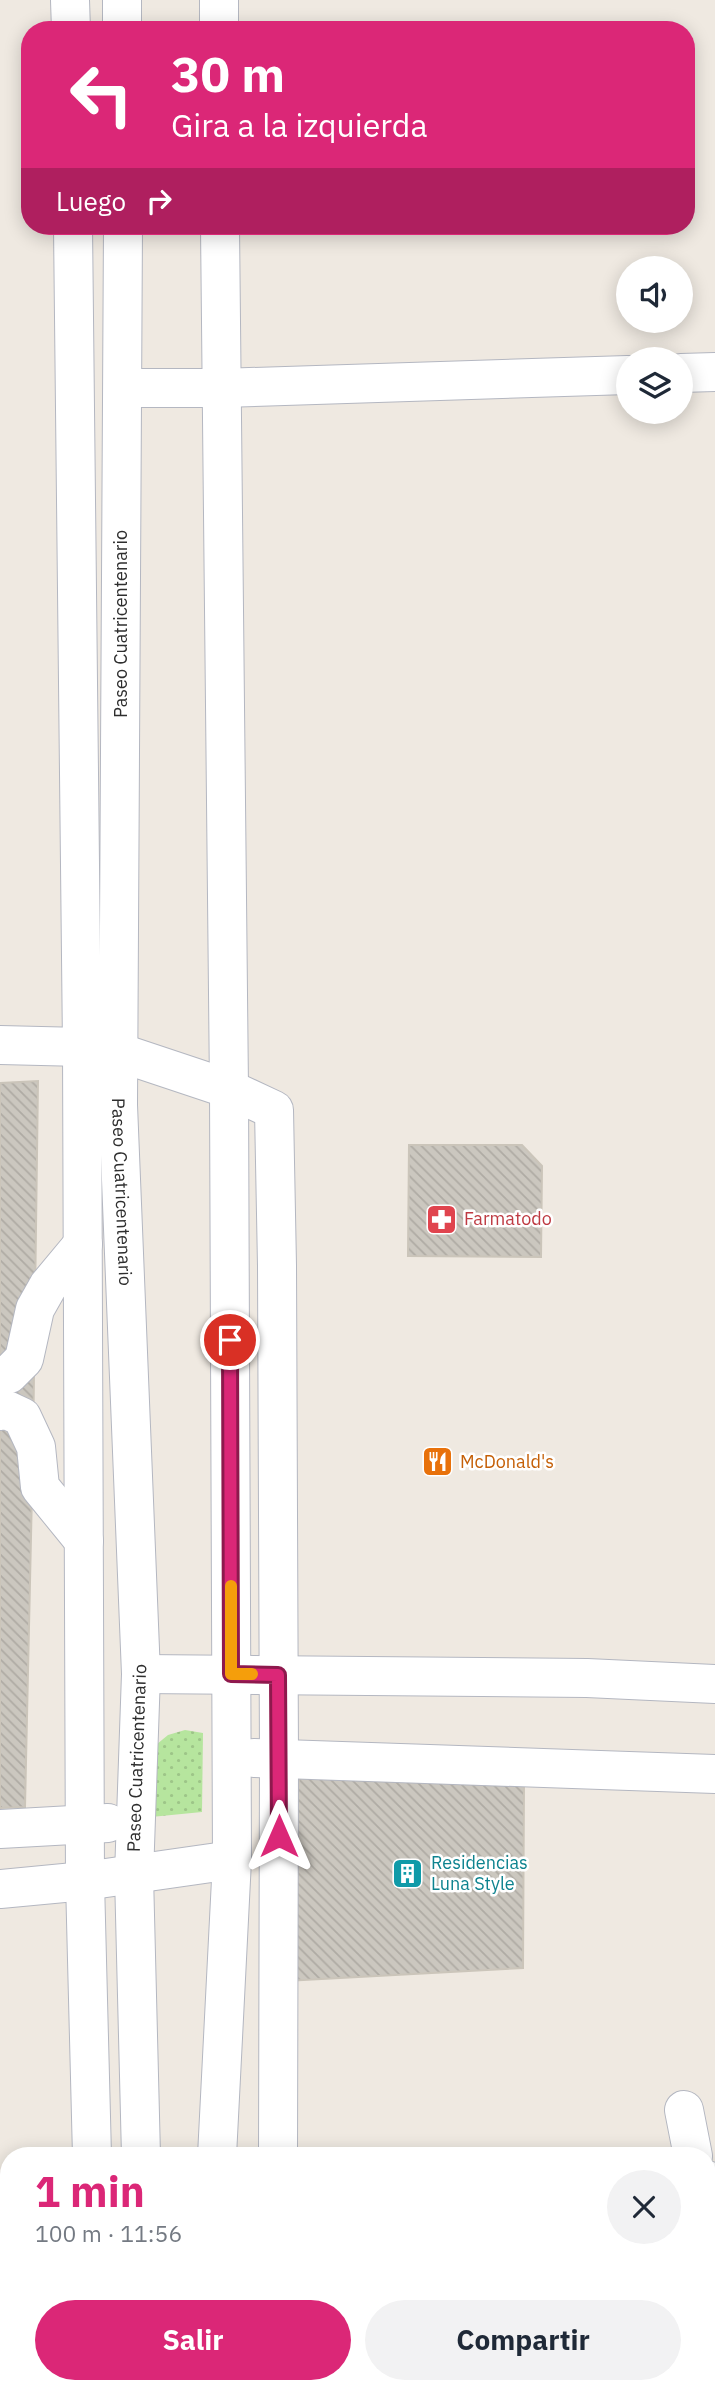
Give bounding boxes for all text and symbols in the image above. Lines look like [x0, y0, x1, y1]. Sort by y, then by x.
text: 30 m [171, 42, 285, 105]
icon: left [56, 49, 147, 140]
text: Gira a la izquierda [171, 104, 428, 146]
icon: right [140, 182, 178, 220]
text: Luego [56, 184, 126, 218]
map controls [616, 256, 693, 424]
button: sound [616, 256, 693, 333]
button: layers [616, 347, 693, 424]
street label: Paseo Cuatricentenario [109, 530, 132, 718]
street label: Paseo Cuatricentenario [107, 1098, 137, 1286]
pharmacy icon: Farmatodo [424, 1202, 458, 1236]
place label: Farmatodo [464, 1207, 552, 1230]
pin [200, 1310, 260, 1370]
icon: arrive [211, 1321, 249, 1359]
restaurant icon: McDonald's [420, 1445, 454, 1479]
place label: McDonald's [460, 1450, 554, 1473]
street label: Paseo Cuatricentenario [122, 1664, 151, 1852]
position arrow [242, 1799, 316, 1873]
place label: Residencias Luna Style [431, 1851, 528, 1895]
building icon: Residencias Luna Style [391, 1856, 425, 1890]
text: 1 min [35, 2164, 145, 2219]
button: close [607, 2170, 681, 2244]
text: 100 m · 11:56 [35, 2218, 182, 2248]
button: Salir [35, 2300, 351, 2380]
button: Compartir [365, 2300, 681, 2380]

